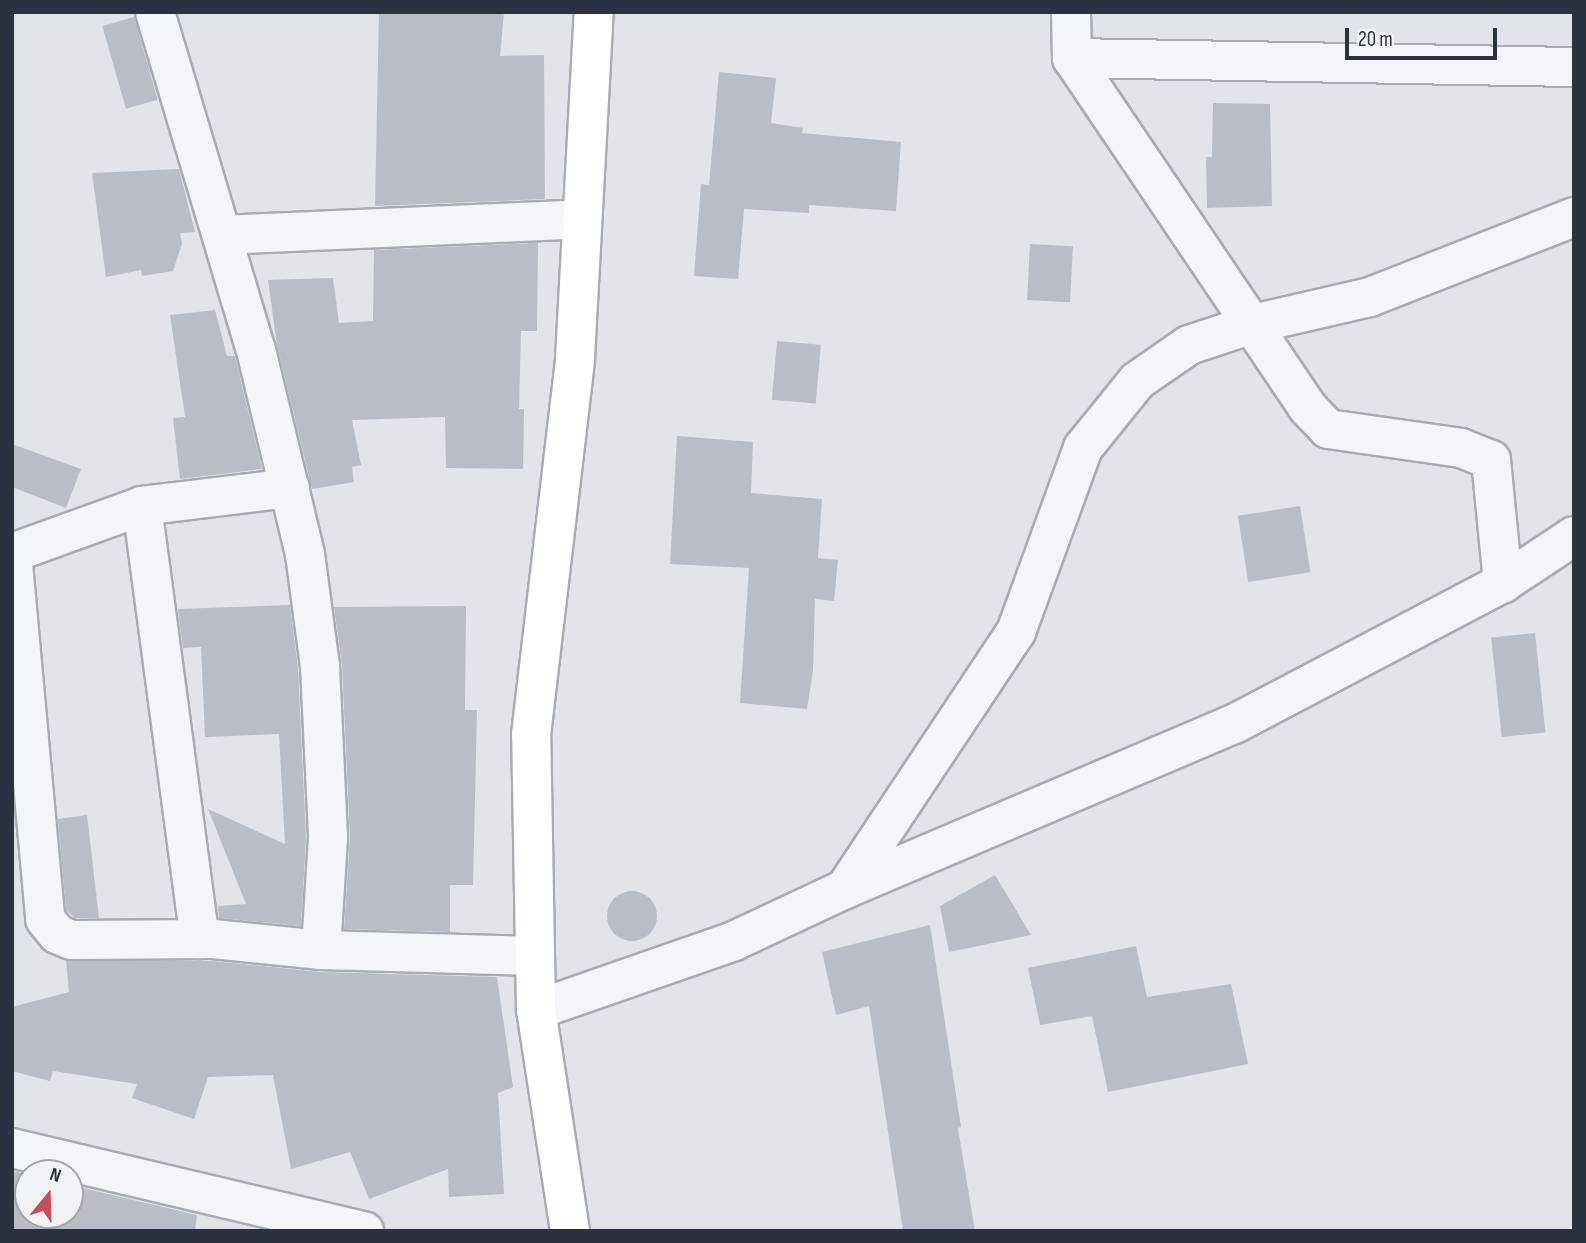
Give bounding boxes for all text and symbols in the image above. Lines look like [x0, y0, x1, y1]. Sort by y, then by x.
scale bar [1348, 14, 1500, 58]
text: 20 m [1358, 27, 1393, 52]
north arrow [14, 1159, 84, 1229]
text: N [47, 1163, 64, 1188]

